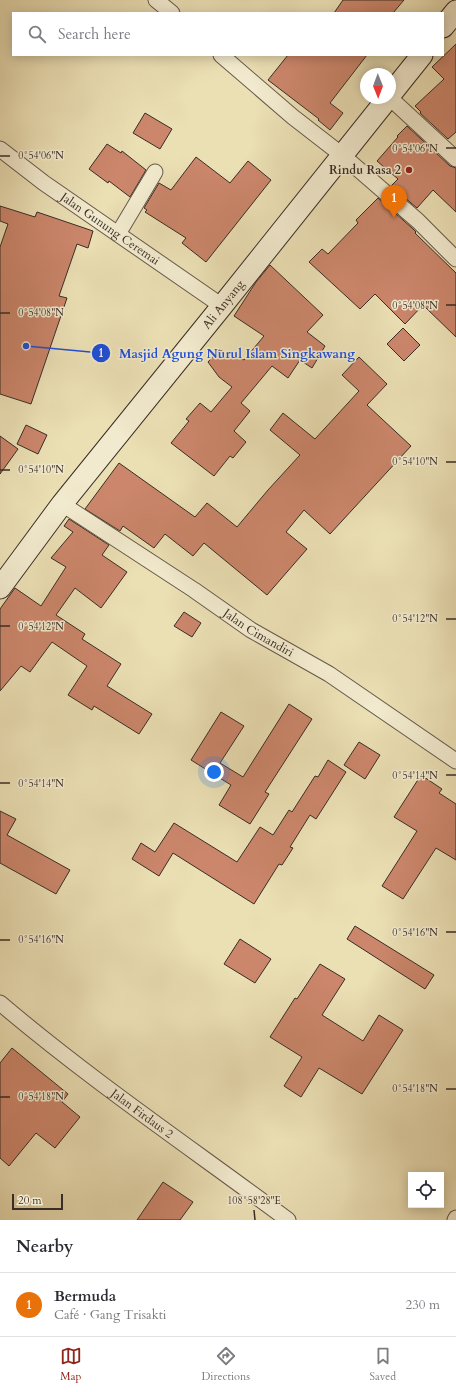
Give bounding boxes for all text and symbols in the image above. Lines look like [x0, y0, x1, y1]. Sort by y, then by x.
search box [12, 12, 444, 56]
icon: search [26, 23, 48, 45]
text: Search here [58, 24, 131, 44]
north arrow [360, 68, 396, 104]
text: 0°54'06"N [392, 142, 438, 156]
text: 0°54'06"N [18, 149, 64, 163]
place label: Rindu Rasa 2 [329, 162, 401, 178]
marker: Rindu Rasa 2 [404, 165, 414, 175]
pin: 1 [381, 185, 407, 218]
street label: Jalan Gunung Ceremai [56, 188, 163, 269]
street label: Ali Anyang [199, 276, 248, 332]
text: 0°54'08"N [392, 299, 438, 313]
text: 0°54'08"N [18, 306, 64, 320]
callout: Masjid Agung Nurul Islam Singkawang [91, 341, 363, 366]
text: 1 [98, 345, 104, 361]
text: Masjid Agung Nurul Islam Singkawang [119, 345, 355, 363]
text: 0°54'10"N [392, 455, 438, 469]
text: 0°54'10"N [18, 463, 64, 477]
street label: Jalan Cimandiri [218, 604, 297, 661]
text: 0°54'12"N [392, 612, 438, 626]
text: 0°54'12"N [18, 620, 64, 634]
your location [204, 762, 224, 782]
text: 0°54'14"N [392, 769, 438, 783]
text: 0°54'14"N [18, 777, 64, 791]
text: 0°54'16"N [392, 926, 438, 940]
text: 0°54'16"N [18, 933, 64, 947]
text: 0°54'18"N [392, 1082, 438, 1096]
street label: Jalan Firdaus 2 [106, 1084, 176, 1142]
text: 0°54'18"N [18, 1090, 64, 1104]
map controls [408, 1172, 444, 1208]
button: locate [408, 1172, 444, 1208]
scale bar [12, 1192, 63, 1211]
text: 20 m [18, 1193, 42, 1208]
text: 108°58'28"E [227, 1194, 281, 1208]
text: Nearby [16, 1235, 73, 1258]
text: Bermuda [54, 1286, 116, 1306]
text: 1 [26, 1296, 32, 1314]
text: 230 m [406, 1296, 440, 1314]
text: Café · Gang Trisakti [54, 1306, 166, 1324]
tab: Map [60, 1345, 82, 1384]
tab: Directions [201, 1345, 250, 1384]
tab: Saved [370, 1345, 396, 1384]

